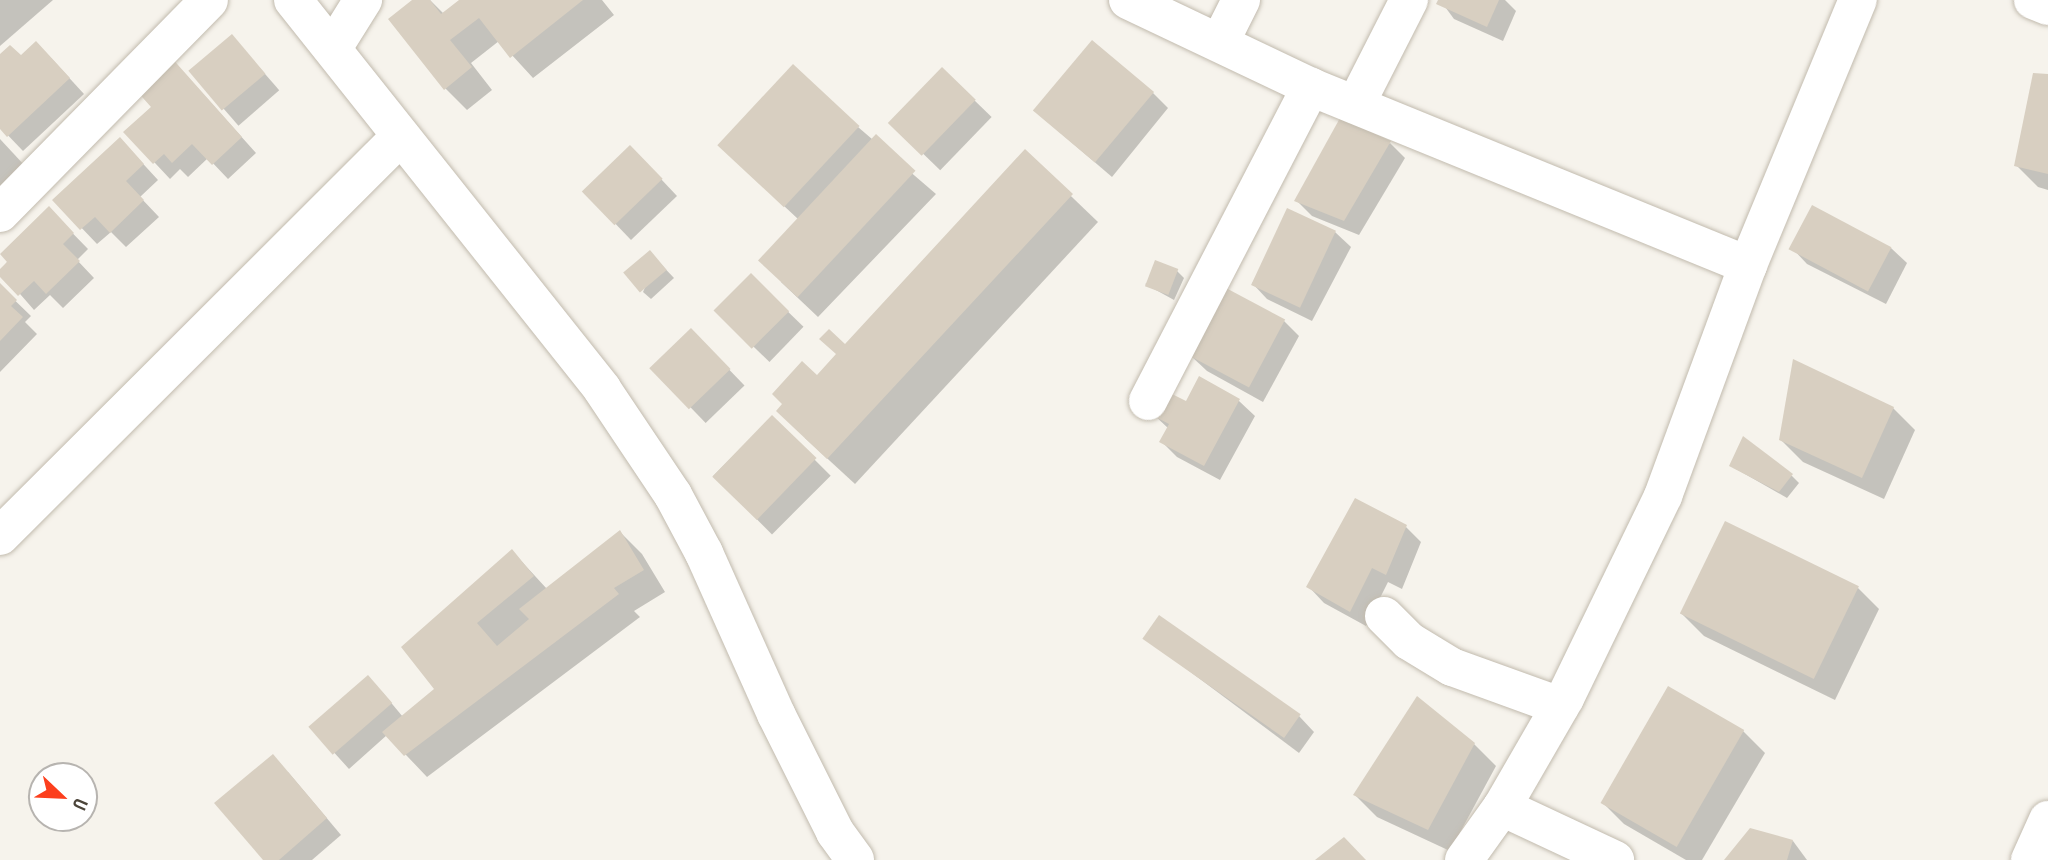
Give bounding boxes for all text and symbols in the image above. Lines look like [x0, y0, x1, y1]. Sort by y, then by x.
north arrow [28, 762, 98, 832]
text: U [68, 795, 93, 814]

